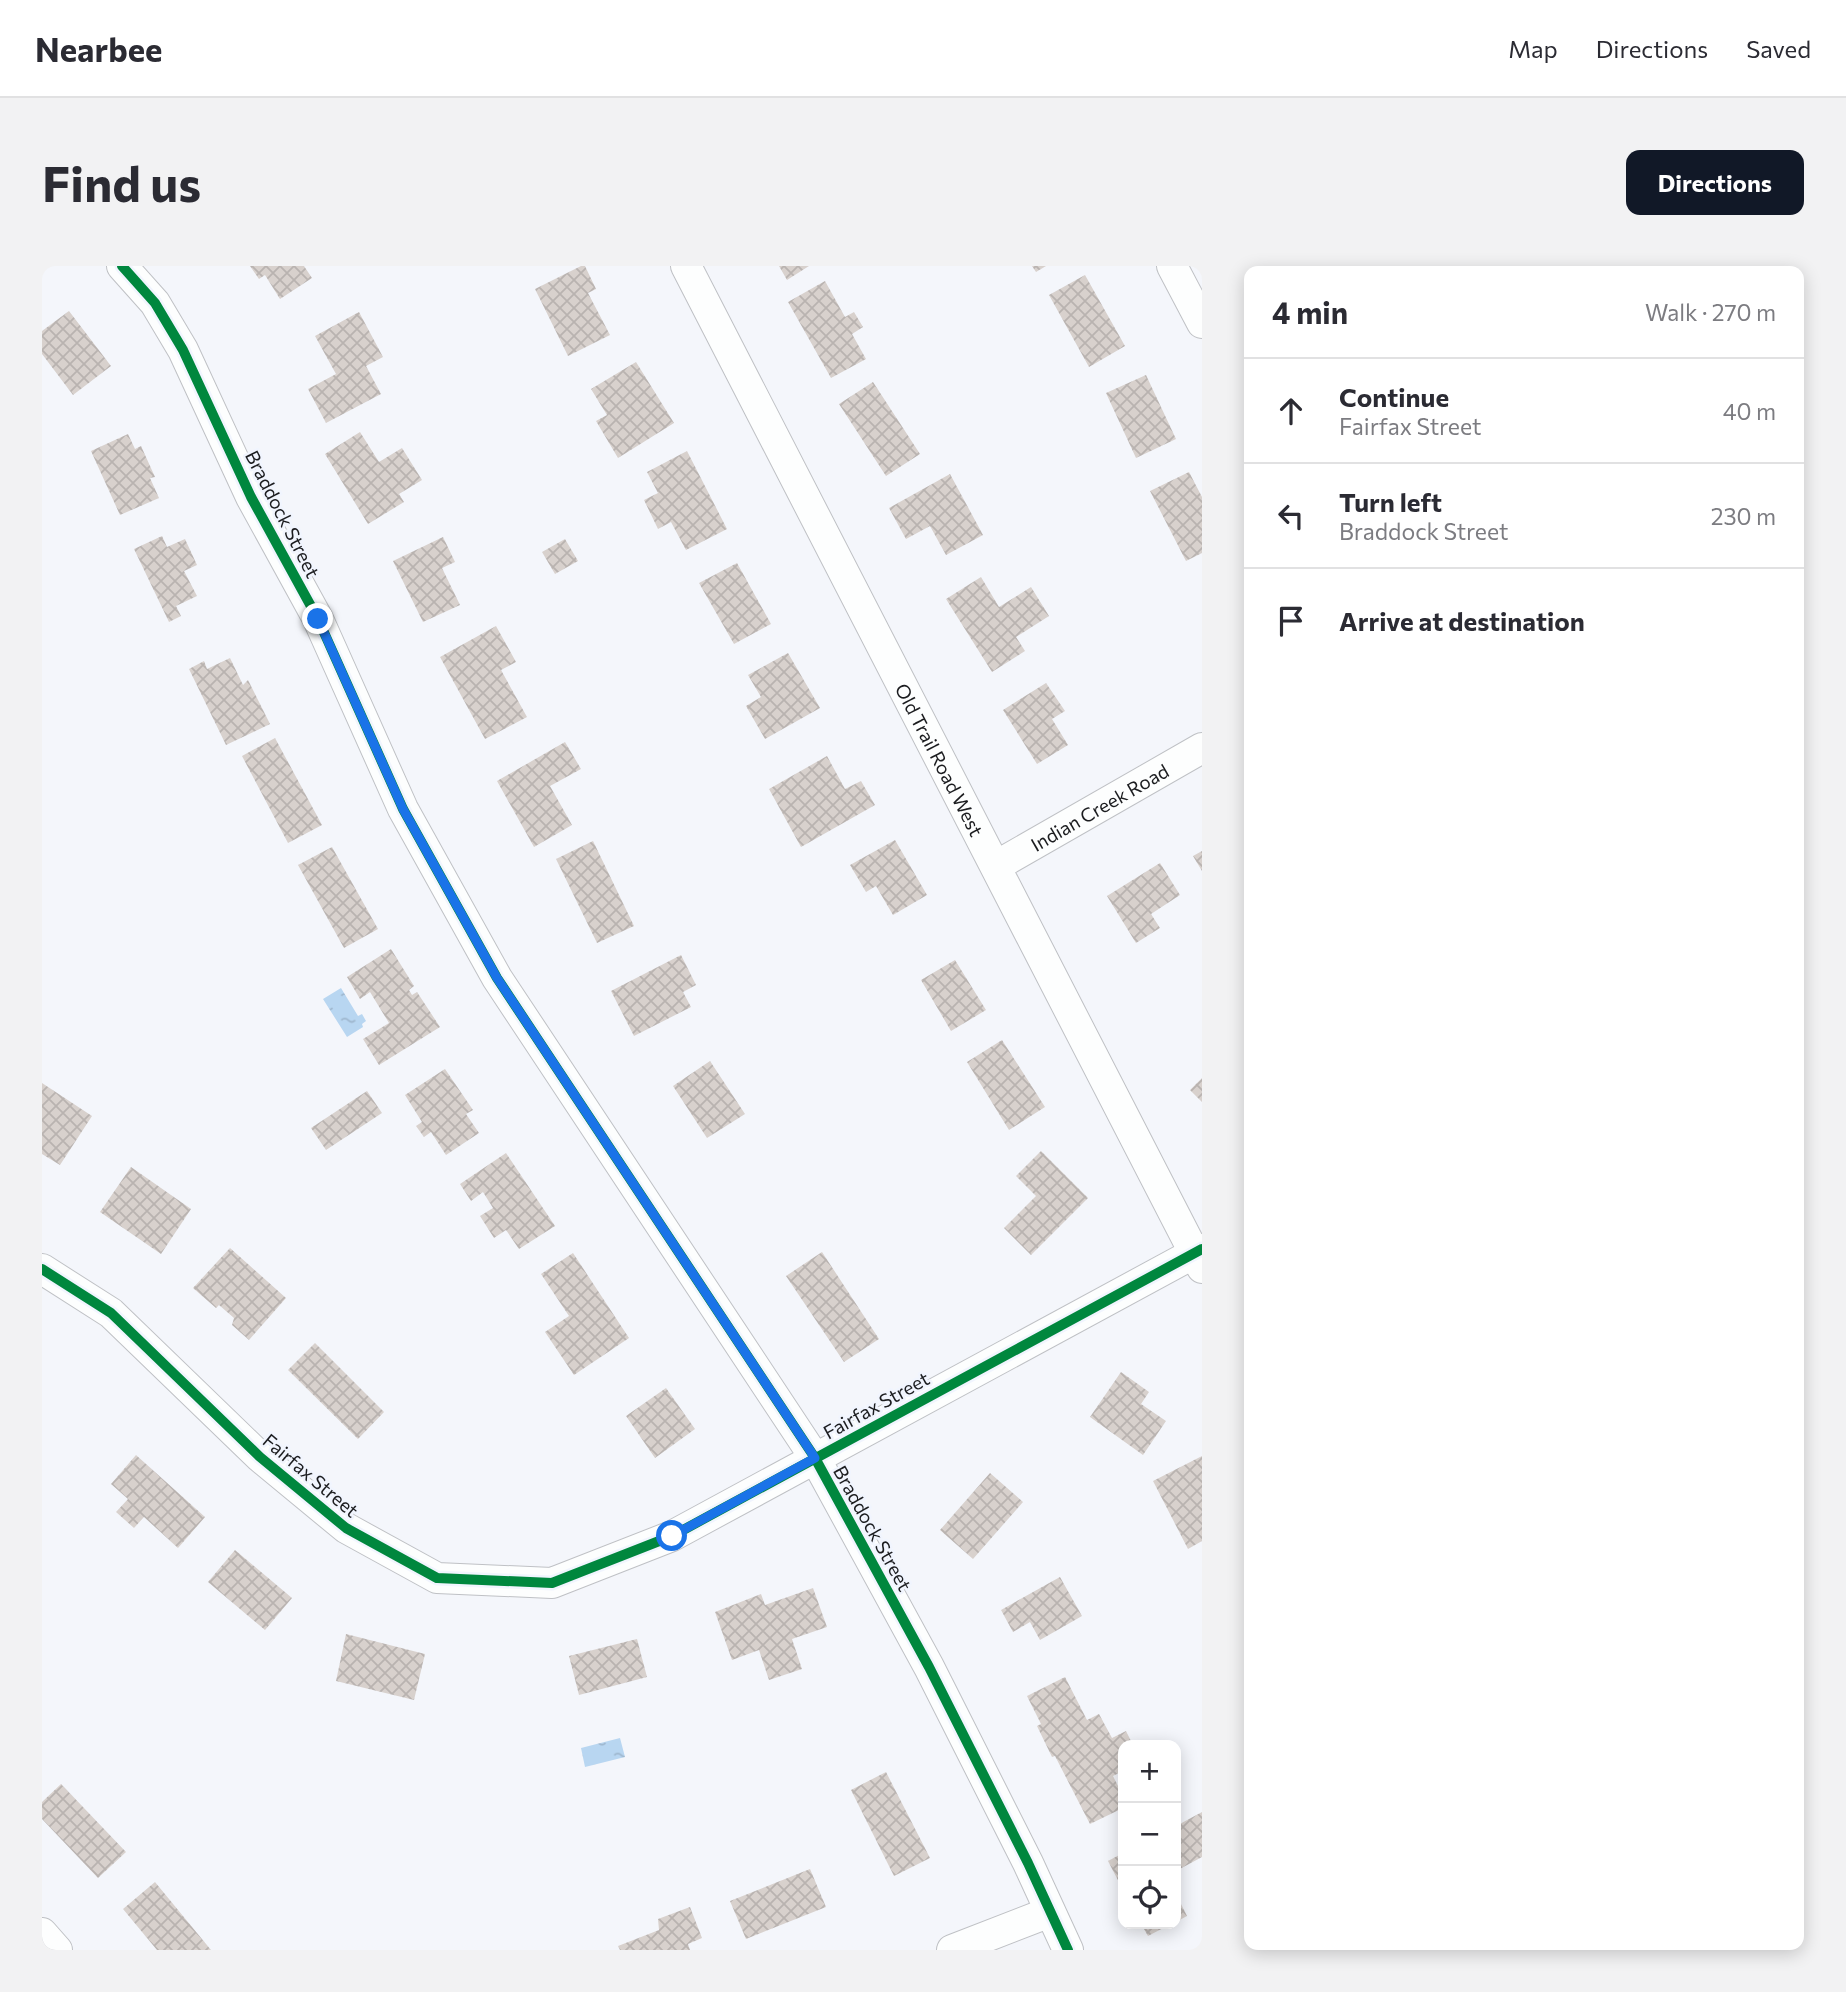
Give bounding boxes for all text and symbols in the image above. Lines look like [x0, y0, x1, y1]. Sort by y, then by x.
text: Nearbee [35, 28, 162, 69]
text: Map [1508, 34, 1558, 63]
text: Directions [1596, 34, 1708, 63]
text: Saved [1746, 34, 1811, 63]
button: Directions [1626, 150, 1804, 215]
text: Find us [42, 152, 201, 212]
text: 4 min [1272, 293, 1348, 330]
text: Walk · 270 m [1645, 298, 1776, 326]
text: Continue [1339, 381, 1449, 412]
icon: ahead [1272, 392, 1310, 430]
text: 40 m [1723, 397, 1776, 425]
text: Fairfax Street [1339, 412, 1481, 440]
street label: Braddock Street [241, 446, 325, 582]
text: Turn left [1339, 486, 1442, 517]
icon: left [1272, 497, 1310, 535]
text: 230 m [1711, 502, 1776, 530]
text: Braddock Street [1339, 517, 1508, 545]
icon: arrive [1272, 602, 1310, 640]
route end [302, 603, 333, 634]
text: Arrive at destination [1339, 605, 1585, 636]
street label: Old Trail Road West [891, 679, 989, 840]
street label: Indian Creek Road [1026, 758, 1172, 855]
street label: Fairfax Street [819, 1366, 933, 1444]
street label: Fairfax Street [259, 1428, 364, 1522]
street label: Braddock Street [829, 1461, 917, 1595]
route start [656, 1520, 687, 1551]
map controls [1118, 1740, 1181, 1929]
button: + [1118, 1740, 1181, 1803]
button: − [1118, 1803, 1181, 1866]
button: locate [1118, 1866, 1181, 1929]

